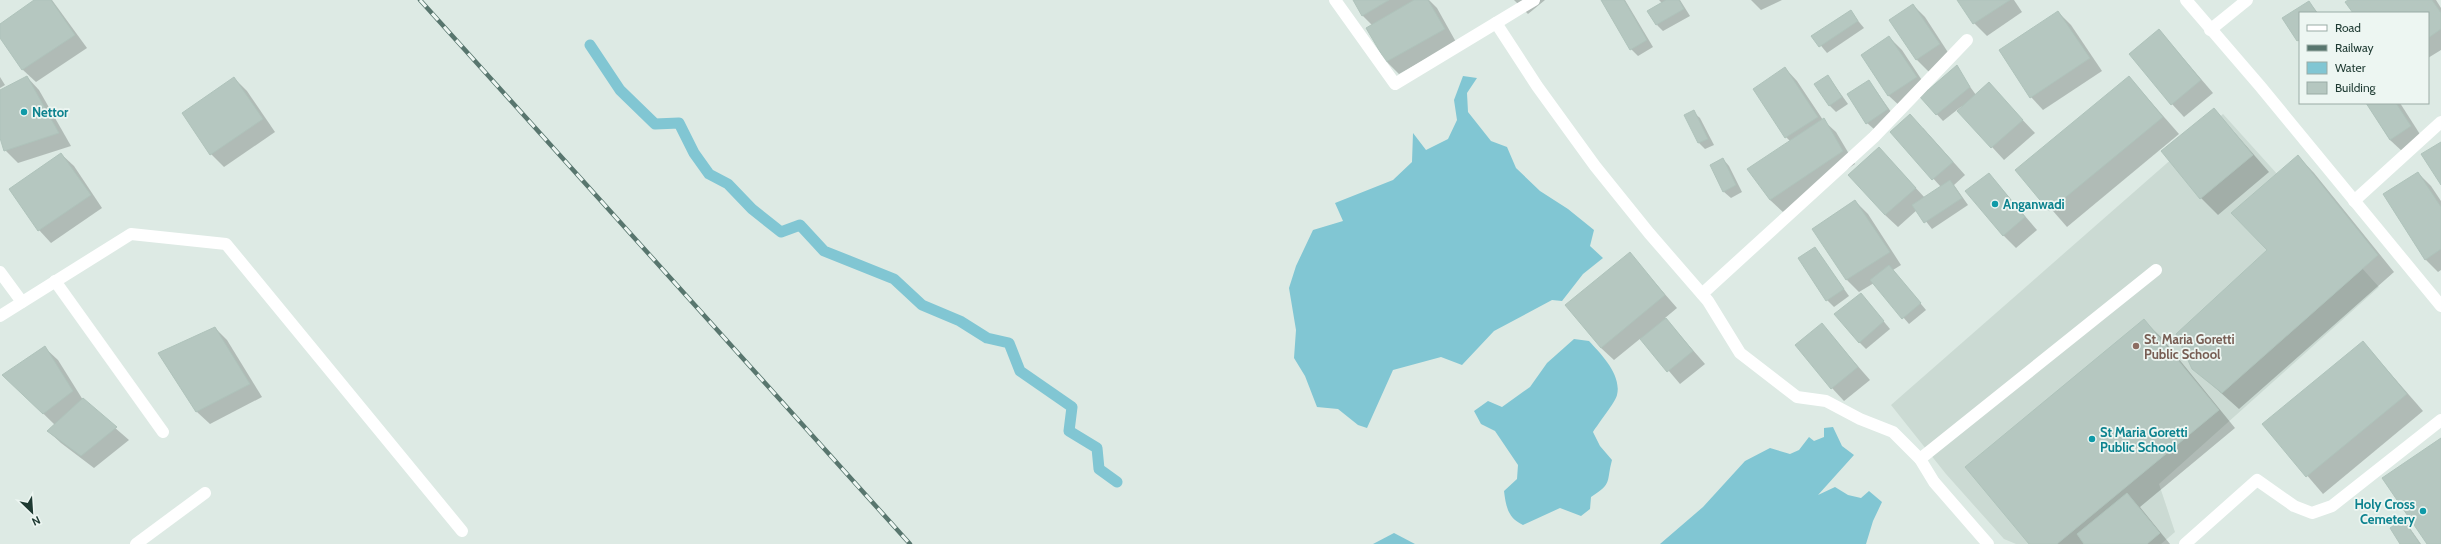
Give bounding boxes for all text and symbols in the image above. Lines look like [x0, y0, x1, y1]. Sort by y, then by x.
legend [2299, 12, 2429, 104]
text: Road [2335, 20, 2361, 35]
text: Railway [2335, 40, 2373, 55]
text: Water [2335, 60, 2366, 75]
text: Building [2335, 80, 2377, 95]
place label: Nettor [32, 104, 69, 120]
marker: Nettor [19, 107, 29, 117]
place label: Anganwadi [2003, 196, 2065, 212]
marker: Anganwadi [1990, 199, 2000, 209]
place label: St. Maria Goretti Public School [2144, 331, 2235, 362]
marker: St. Maria Goretti Public School [2131, 341, 2141, 351]
place label: St Maria Goretti Public School [2100, 424, 2188, 455]
marker: St Maria Goretti Public School [2087, 434, 2097, 444]
north arrow [12, 492, 52, 532]
place label: Holy Cross Cemetery [2355, 496, 2415, 527]
marker: Holy Cross Cemetery [2418, 506, 2428, 516]
text: N [30, 513, 43, 529]

